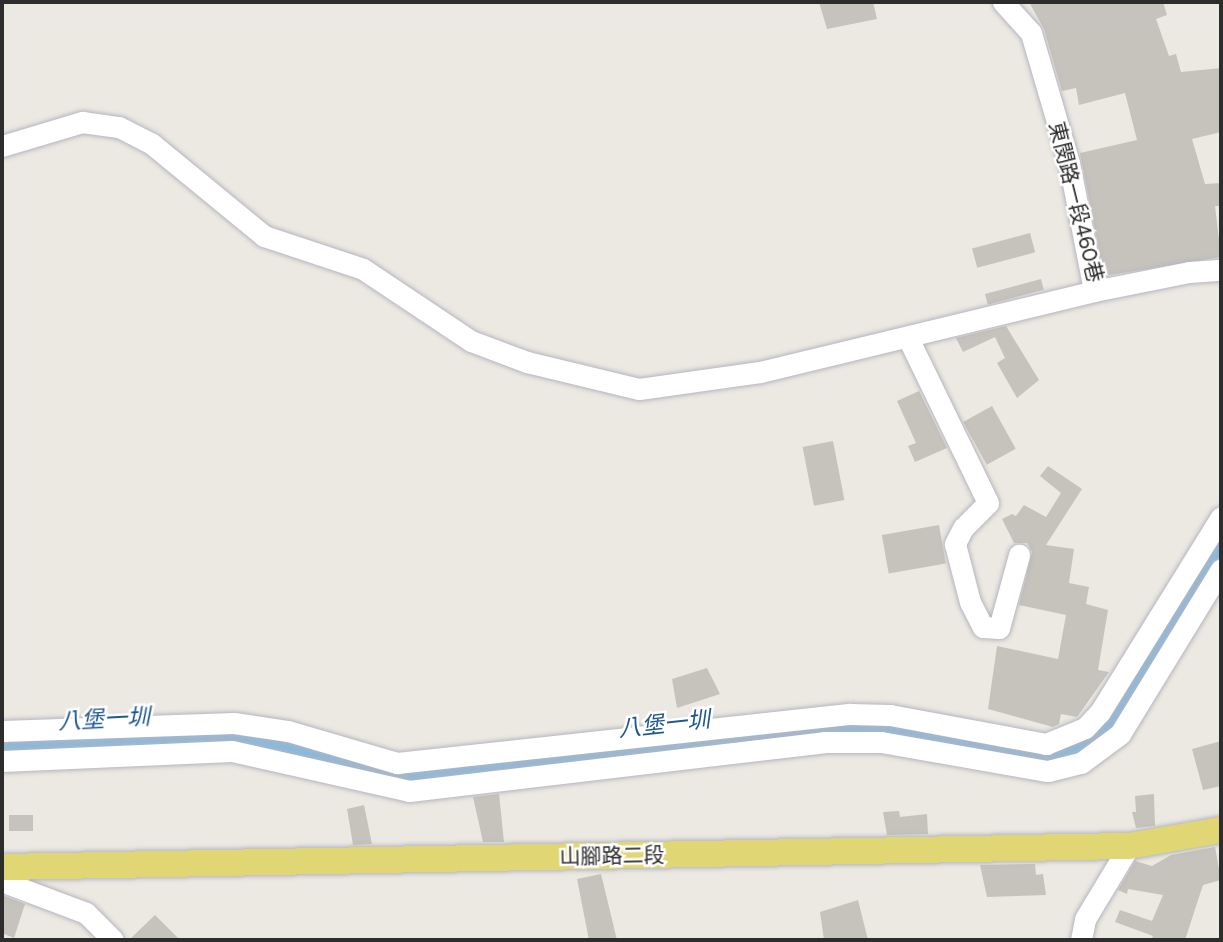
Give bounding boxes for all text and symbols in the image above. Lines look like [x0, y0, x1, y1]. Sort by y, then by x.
street label: 東閔路一段460巷 [1044, 119, 1108, 285]
water label: 八堡一圳 [57, 703, 151, 735]
water label: 八堡一圳 [617, 705, 711, 743]
street label: 山腳路二段 [559, 842, 665, 870]

